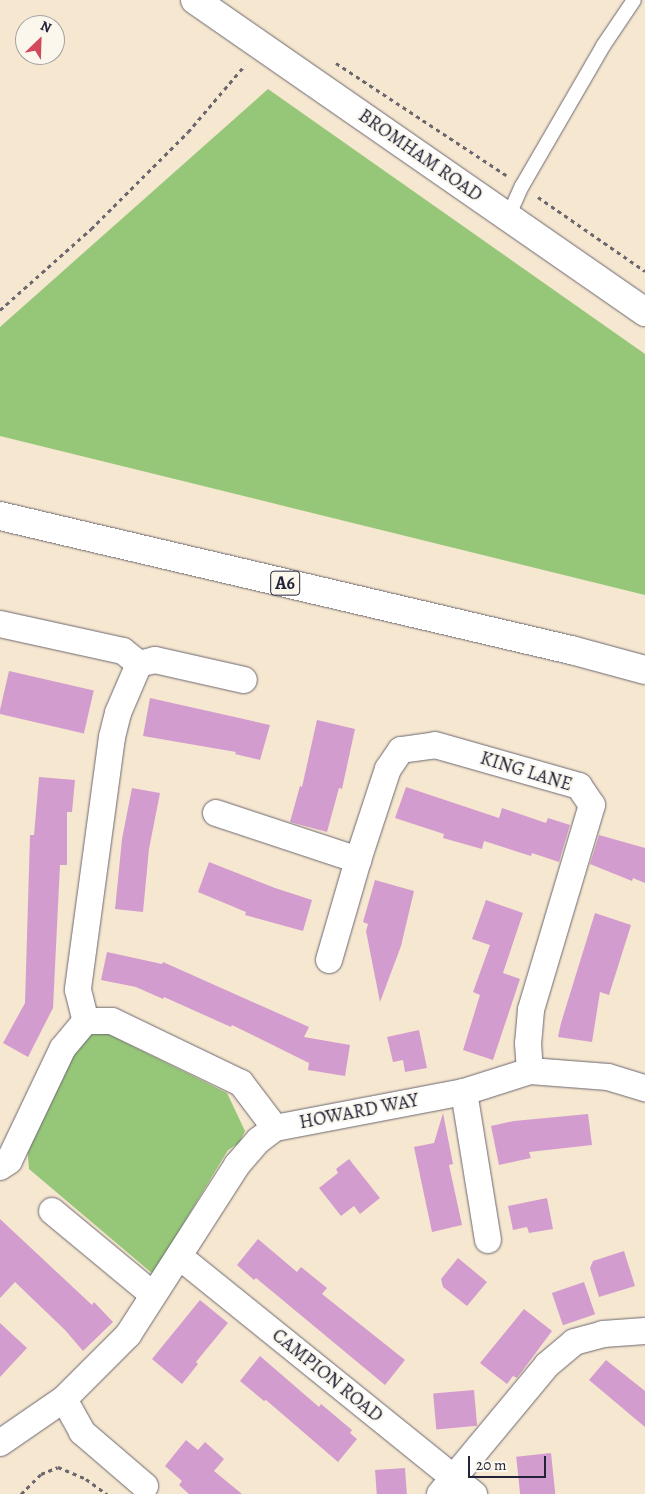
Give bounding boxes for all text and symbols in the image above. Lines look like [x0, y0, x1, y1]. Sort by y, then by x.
north arrow [15, 15, 65, 65]
text: N [37, 16, 54, 38]
street label: BROMHAM ROAD [354, 105, 486, 207]
road number: A6 [270, 568, 300, 598]
street label: KING LANE [477, 747, 575, 797]
street label: HOWARD WAY [297, 1089, 421, 1135]
street label: CAMPION ROAD [267, 1324, 387, 1428]
scale bar [470, 1446, 548, 1478]
text: 20 m [476, 1455, 507, 1475]

